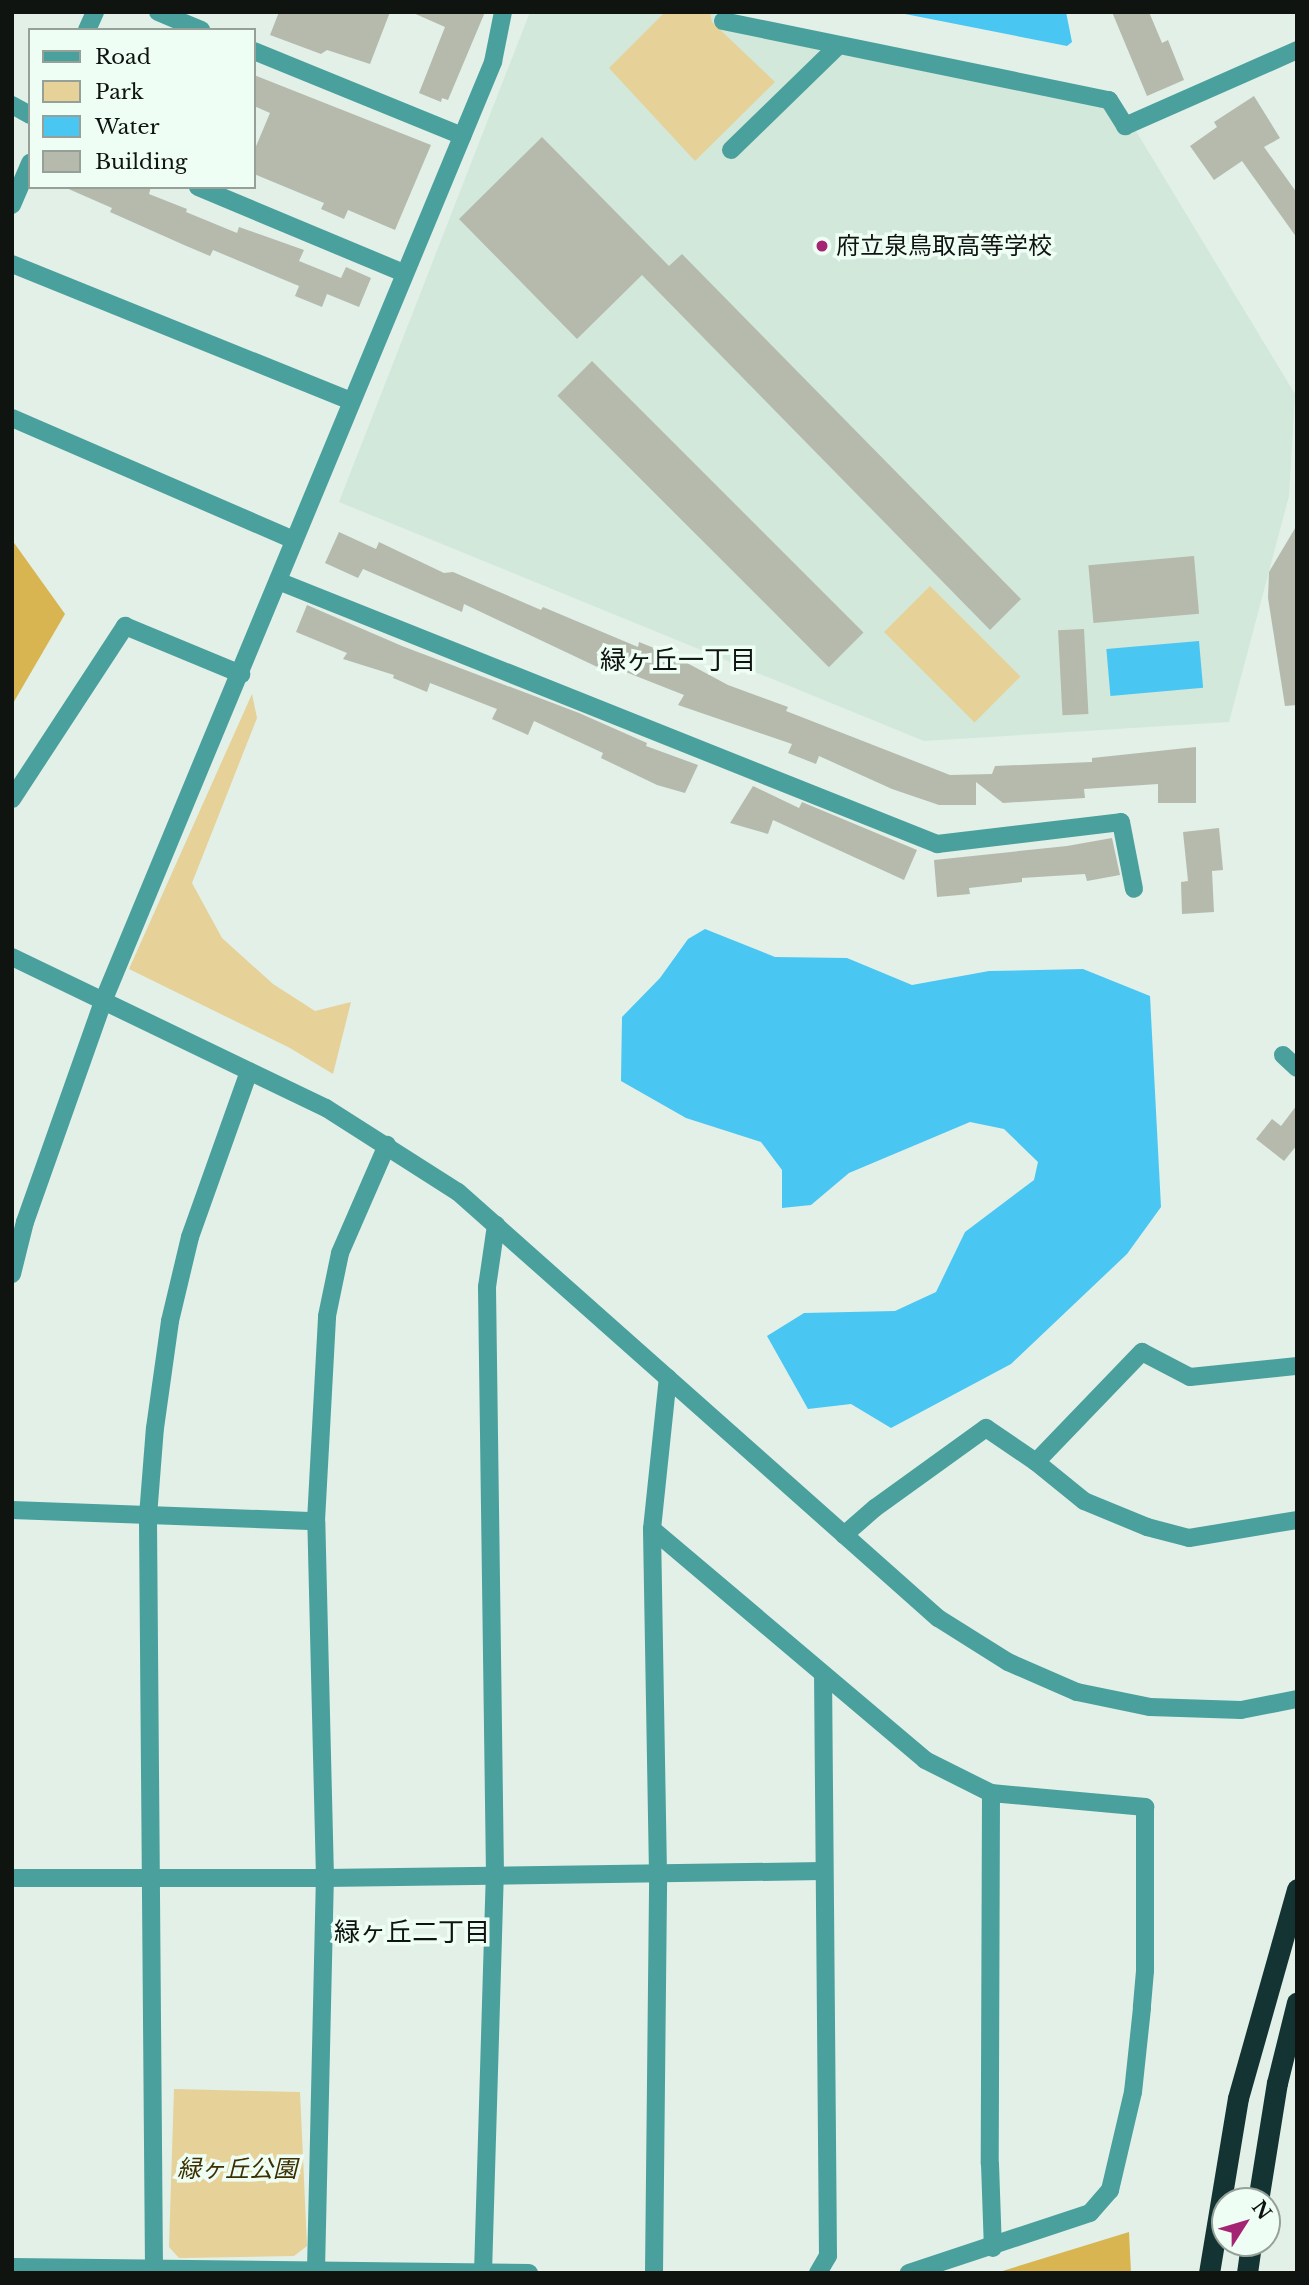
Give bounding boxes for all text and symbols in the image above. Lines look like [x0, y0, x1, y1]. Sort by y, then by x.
legend [28, 28, 256, 189]
text: Road [95, 44, 151, 70]
text: Park [95, 79, 144, 105]
text: Water [95, 114, 159, 140]
text: Building [95, 149, 187, 175]
place label: 府立泉鳥取高等学校 [836, 232, 1052, 260]
marker: 府立泉鳥取高等学校 [814, 238, 830, 254]
district label: 緑ヶ丘一丁目 [600, 645, 756, 677]
district label: 緑ヶ丘二丁目 [334, 1917, 490, 1949]
park label: 緑ヶ丘公園 [177, 2155, 297, 2183]
north arrow [1211, 2187, 1281, 2257]
text: N [1247, 2196, 1276, 2224]

